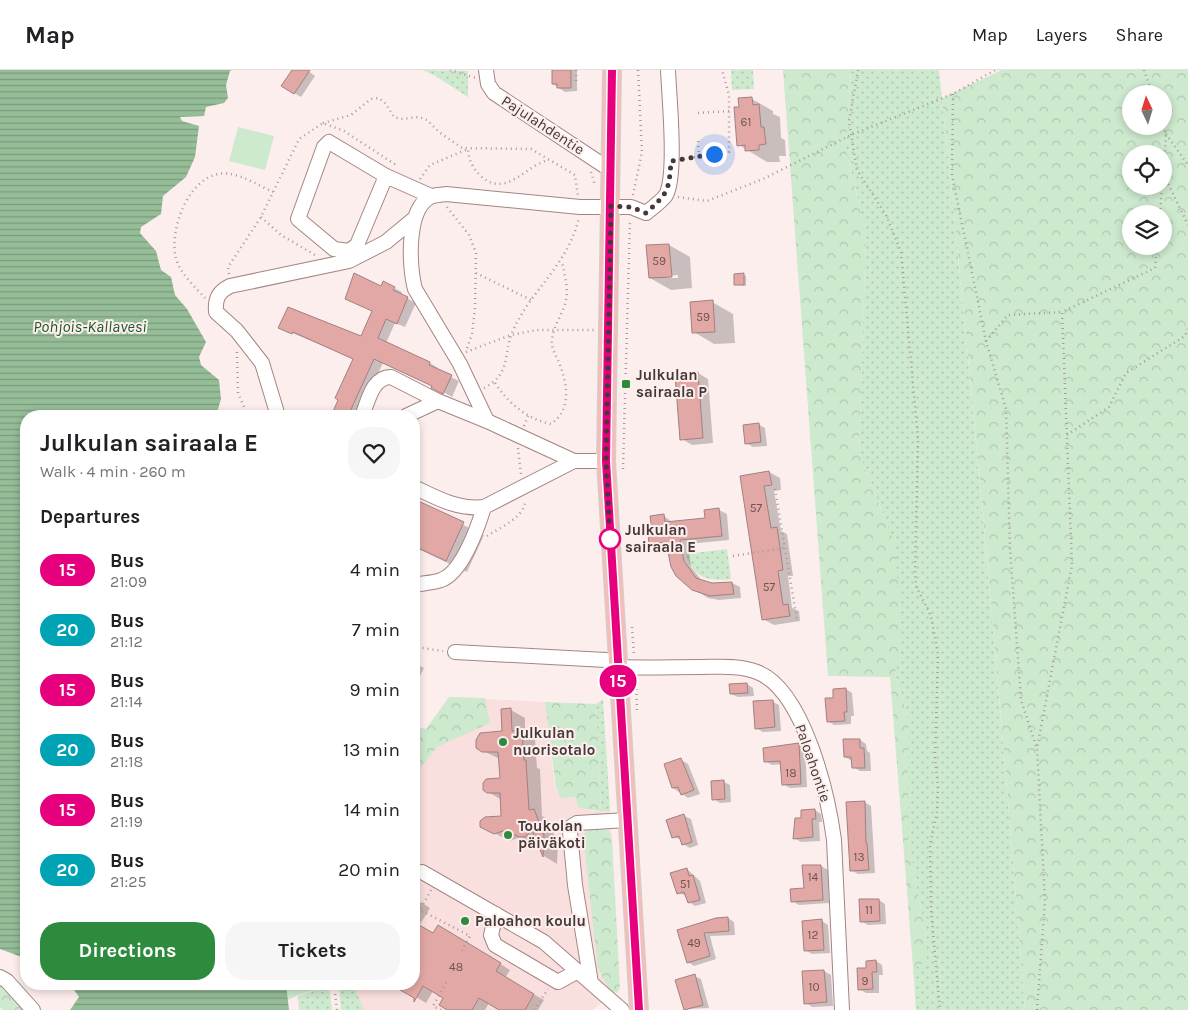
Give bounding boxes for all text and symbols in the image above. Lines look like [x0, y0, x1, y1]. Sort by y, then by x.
text: Map [25, 21, 75, 49]
text: Map [972, 24, 1008, 46]
text: Layers [1036, 24, 1088, 46]
text: Share [1116, 24, 1163, 46]
north arrow [1122, 85, 1172, 135]
map controls [1122, 85, 1172, 255]
street label: Pajulahdentie [498, 91, 588, 159]
house number: 61 [741, 115, 751, 129]
your location [702, 142, 727, 167]
button: locate [1122, 145, 1172, 195]
button: layers [1122, 205, 1172, 255]
house number: 59 [652, 254, 666, 268]
house number: 59 [696, 310, 710, 324]
water label: Pohjois-Kallavesi [33, 317, 147, 336]
place label: Julkulan sairaala P [636, 366, 707, 401]
marker: Julkulan sairaala P [620, 378, 632, 390]
button: heart [348, 427, 400, 479]
text: Julkulan sairaala E [40, 429, 258, 457]
text: Walk · 4 min · 260 m [40, 462, 186, 481]
house number: 57 [750, 501, 763, 515]
text: Departures [40, 506, 140, 528]
place label: Julkulan sairaala E [625, 521, 696, 556]
marker: Julkulan sairaala E [599, 528, 621, 550]
text: Bus [110, 550, 144, 572]
text: 15 [59, 559, 76, 581]
text: 4 min [350, 559, 400, 581]
text: 21:09 [110, 572, 147, 591]
house number: 57 [763, 580, 776, 594]
text: Bus [110, 610, 144, 632]
text: 20 [56, 619, 79, 641]
text: 7 min [352, 619, 400, 641]
text: 21:12 [110, 632, 143, 651]
line badge: 15 [596, 665, 640, 697]
text: Bus [110, 670, 144, 692]
text: 15 [610, 670, 626, 692]
text: 15 [59, 679, 76, 701]
text: 9 min [350, 679, 400, 701]
text: 21:14 [110, 692, 142, 711]
street label: Paloahontie [791, 722, 835, 804]
place label: Julkulan nuorisotalo [513, 724, 595, 759]
text: Bus [110, 730, 144, 752]
marker: Julkulan nuorisotalo [497, 736, 509, 748]
text: 20 [56, 739, 79, 761]
text: 13 min [343, 739, 400, 761]
text: 21:18 [110, 752, 143, 771]
house number: 18 [785, 766, 797, 780]
text: Bus [110, 790, 144, 812]
text: 15 [59, 799, 76, 821]
text: 14 min [344, 799, 400, 821]
text: 21:19 [110, 812, 143, 831]
place label: Toukolan päiväkoti [518, 817, 586, 852]
marker: Toukolan päiväkoti [502, 829, 514, 841]
text: Bus [110, 850, 144, 872]
house number: 13 [853, 850, 865, 864]
text: 20 [56, 859, 79, 881]
text: 20 min [338, 859, 400, 881]
house number: 14 [808, 870, 819, 884]
text: 21:25 [110, 872, 147, 891]
house number: 51 [680, 877, 690, 891]
house number: 11 [865, 903, 873, 917]
place label: Paloahon koulu [475, 912, 586, 930]
marker: Paloahon koulu [459, 915, 471, 927]
button: Directions [40, 922, 215, 980]
button: Tickets [225, 922, 400, 980]
house number: 12 [808, 928, 819, 942]
house number: 49 [687, 936, 701, 950]
house number: 48 [449, 960, 463, 974]
house number: 9 [862, 974, 869, 988]
house number: 10 [808, 980, 820, 994]

